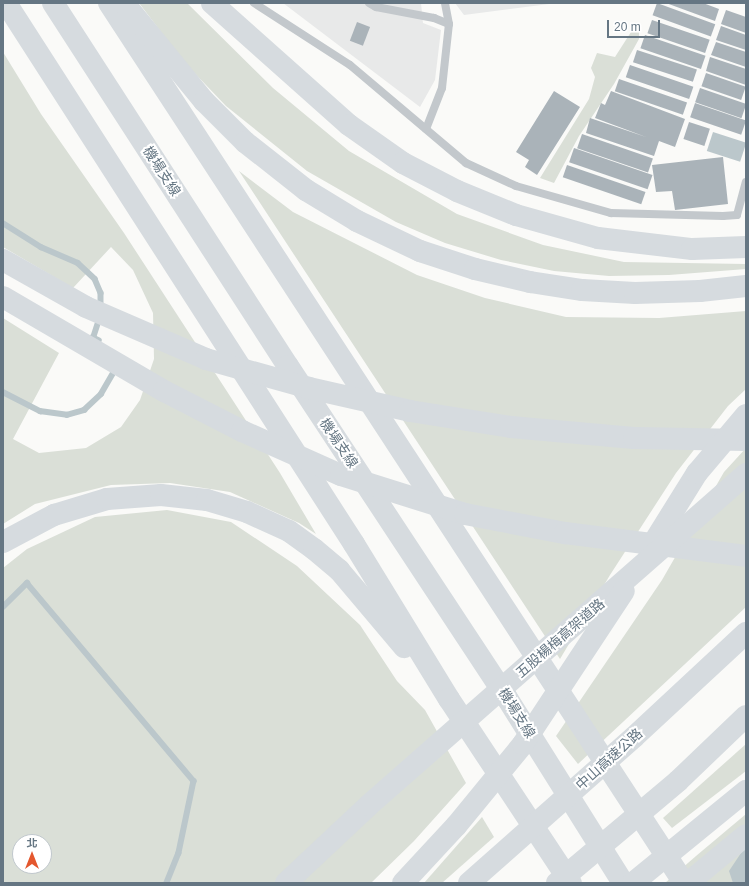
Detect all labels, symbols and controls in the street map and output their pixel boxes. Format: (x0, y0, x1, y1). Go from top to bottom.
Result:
scale bar (609, 12, 662, 38)
text: 20 m (614, 20, 641, 34)
street label: 機場支線 (140, 143, 184, 199)
street label: 機場支線 (316, 415, 362, 471)
street label: 五股楊梅高架道路 (512, 595, 608, 681)
street label: 機場支線 (495, 685, 539, 741)
street label: 中山高速公路 (572, 725, 646, 793)
north arrow (12, 834, 52, 874)
text: 北 (27, 837, 38, 849)

